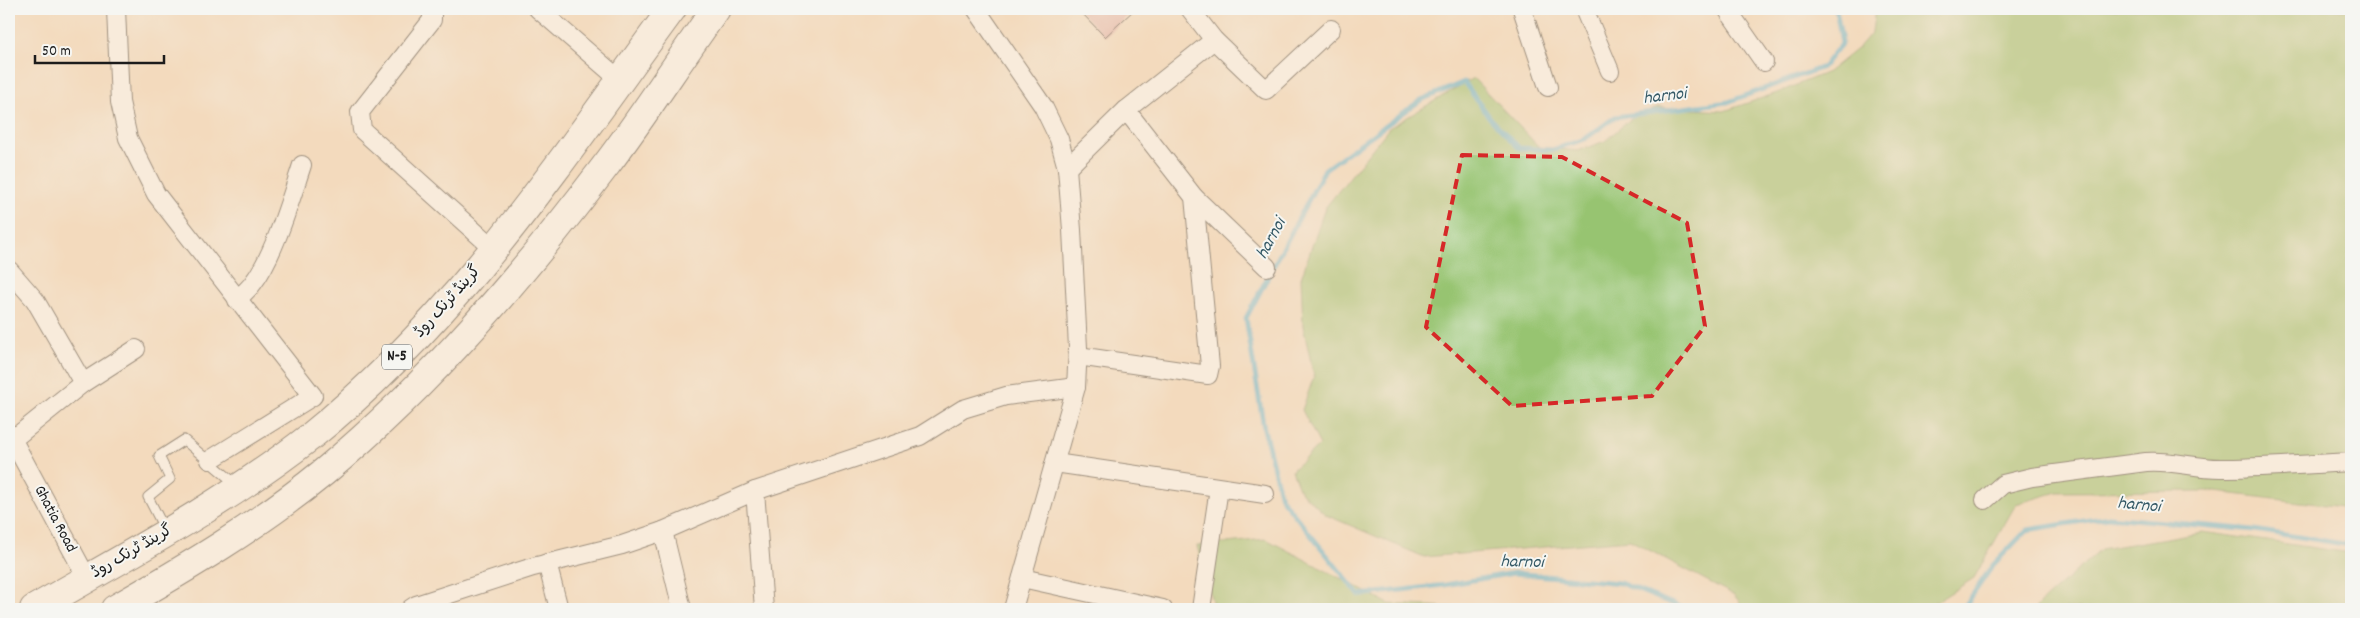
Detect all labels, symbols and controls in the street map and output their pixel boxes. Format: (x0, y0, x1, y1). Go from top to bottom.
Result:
scale bar (35, 32, 164, 64)
text: 50 m (42, 41, 71, 63)
water label: harnoi (1642, 82, 1691, 112)
water label: harnoi (1251, 212, 1294, 264)
street label: گرینڈ ٹرنک روڈ (409, 261, 487, 343)
road number: N-5 (382, 344, 412, 370)
street label: Ghatia Road (28, 481, 82, 557)
water label: harnoi (2117, 492, 2164, 521)
street label: گرینڈ ٹرنک روڈ (87, 519, 177, 585)
water label: harnoi (1500, 550, 1546, 576)

